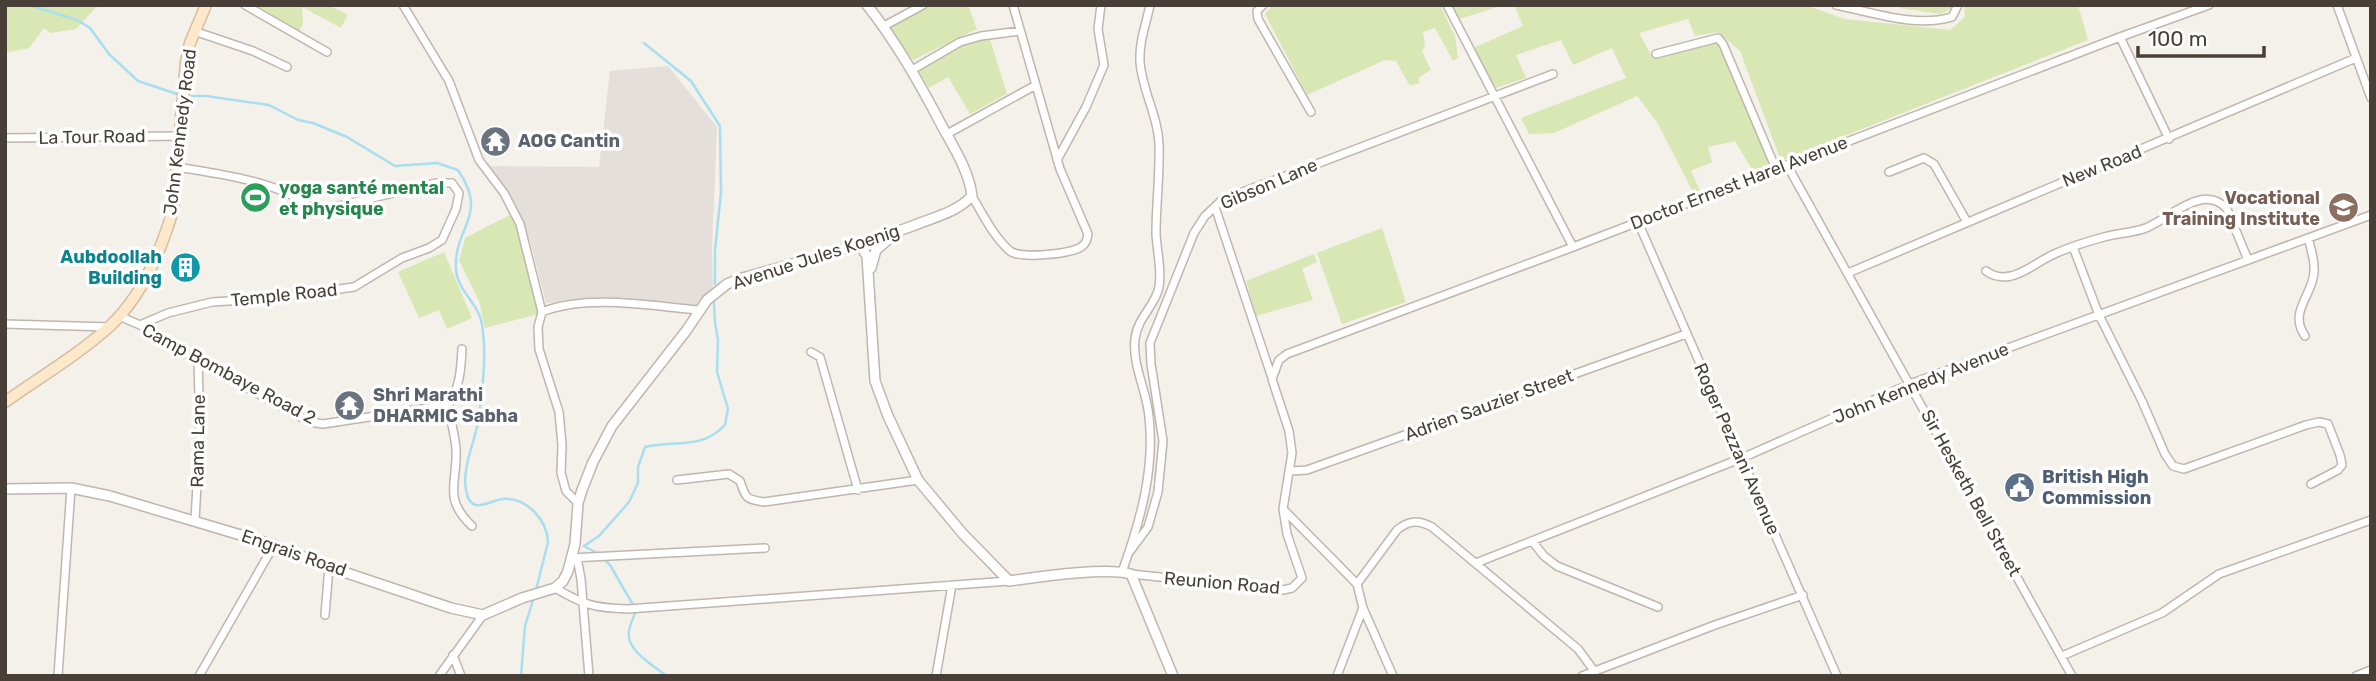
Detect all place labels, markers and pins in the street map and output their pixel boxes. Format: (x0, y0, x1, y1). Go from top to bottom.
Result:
temple icon: AOG Cantin (478, 124, 512, 158)
place label: AOG Cantin (518, 130, 620, 152)
place label: yoga santé mental et physique (279, 177, 444, 220)
sports icon: yoga santé mental et physique (239, 181, 273, 215)
place label: Vocational Training Institute (2162, 187, 2320, 230)
school or university icon: Vocational Training Institute (2326, 191, 2360, 225)
place label: Aubdoollah Building (60, 246, 162, 289)
building icon: Aubdoollah Building (168, 250, 202, 284)
place label: Shri Marathi DHARMIC Sabha (373, 384, 518, 427)
temple icon: Shri Marathi DHARMIC Sabha (333, 388, 367, 422)
place label: British High Commission (2042, 466, 2151, 509)
public building icon: British High Commission (2002, 470, 2036, 504)

